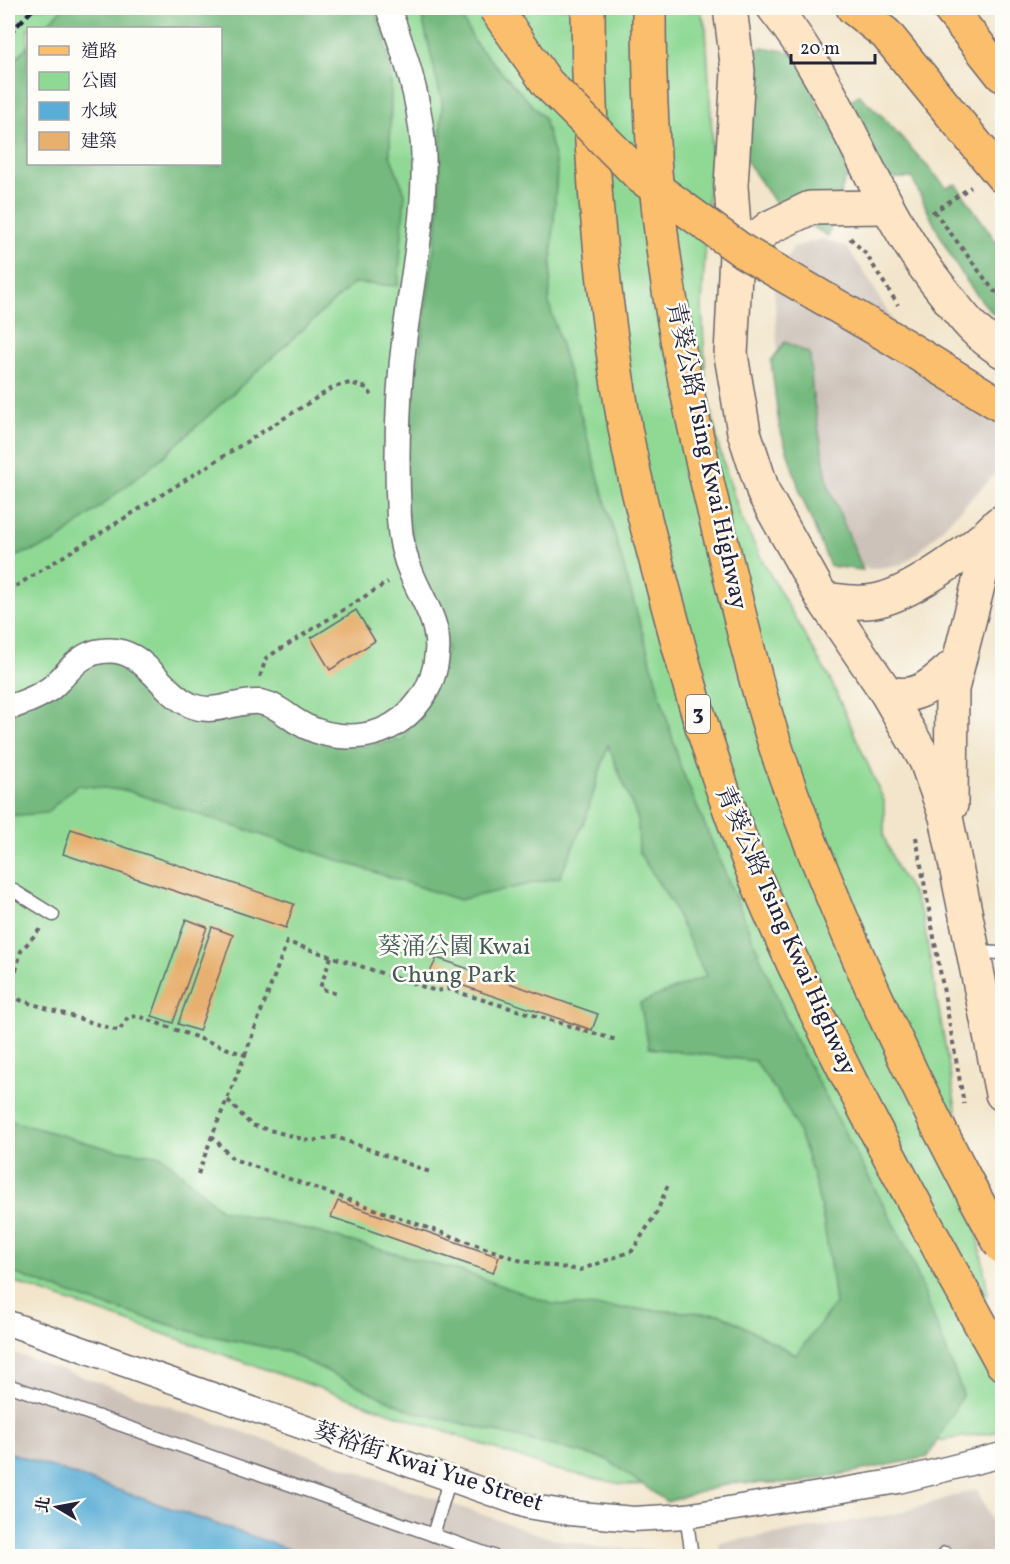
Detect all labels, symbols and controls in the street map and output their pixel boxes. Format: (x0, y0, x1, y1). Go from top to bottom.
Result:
legend (27, 27, 222, 165)
scale bar (791, 27, 875, 65)
text: 20 m (800, 37, 840, 62)
text: 道路 (81, 40, 117, 65)
text: 公園 (81, 70, 117, 95)
text: 水域 (81, 100, 117, 125)
text: 建築 (81, 130, 117, 155)
street label: 青葵公路 Tsing Kwai Highway (657, 299, 755, 613)
road number: 3 (686, 695, 710, 733)
street label: 青葵公路 Tsing Kwai Highway (706, 781, 864, 1081)
park label: 葵涌公園 Kwai Chung Park (377, 931, 531, 993)
street label: 葵裕街 Kwai Yue Street (309, 1415, 547, 1521)
north arrow (27, 1477, 87, 1537)
text: 北 (32, 1495, 56, 1515)

